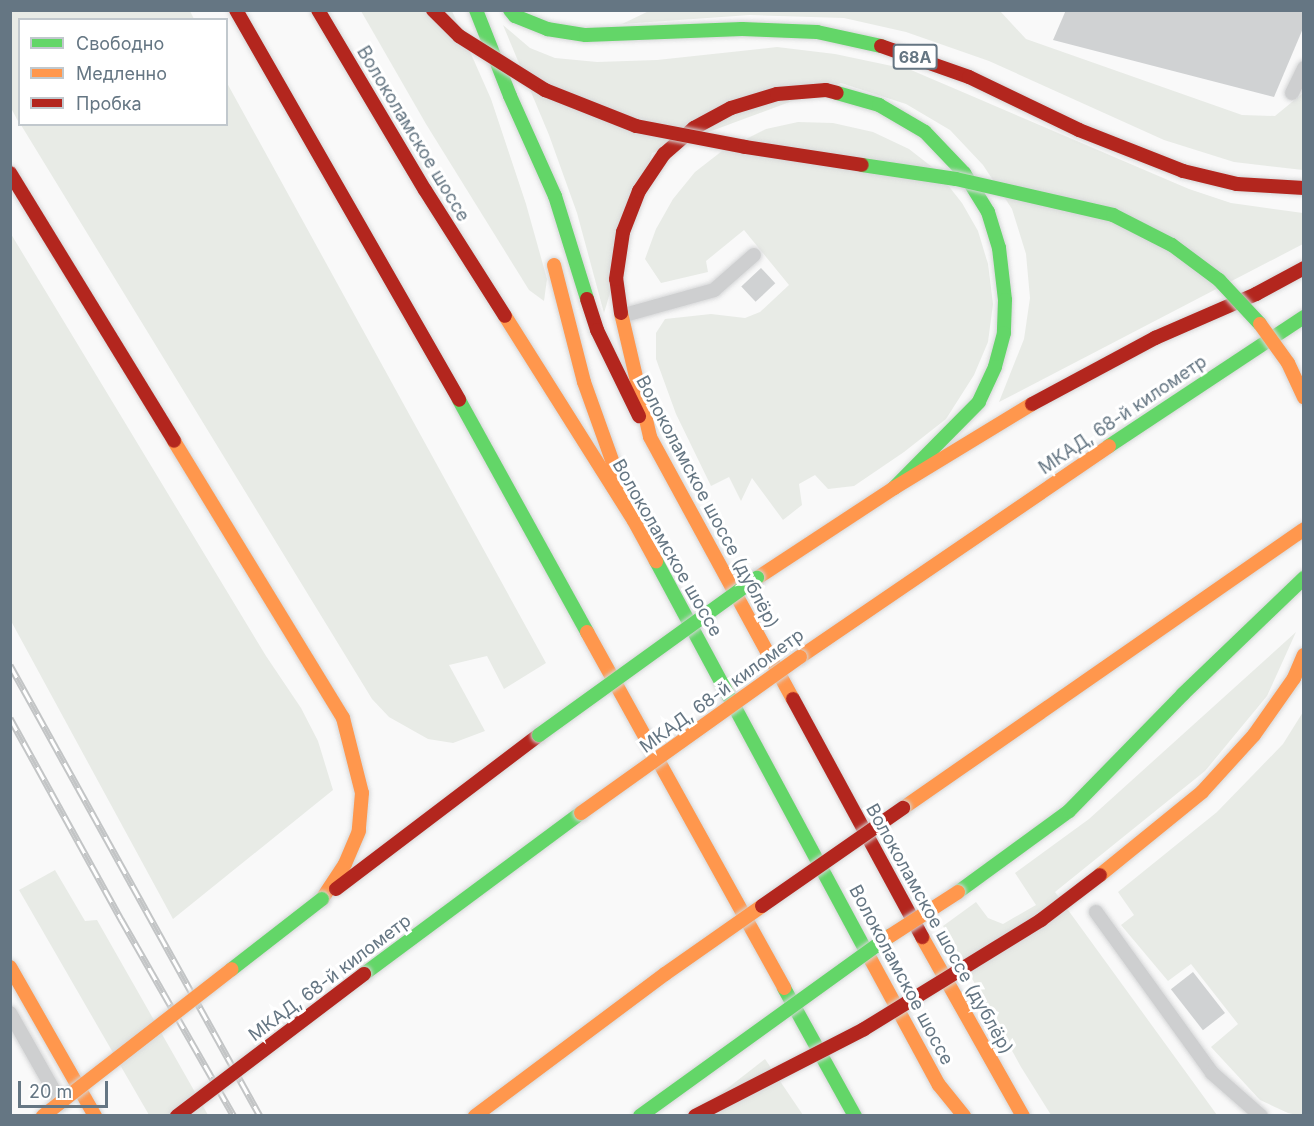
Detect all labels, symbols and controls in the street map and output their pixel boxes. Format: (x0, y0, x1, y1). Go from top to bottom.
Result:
legend (18, 18, 228, 126)
text: Свободно (76, 33, 164, 54)
street label: Волоколамское шоссе (352, 42, 474, 226)
road number: 68A (892, 44, 938, 70)
text: Медленно (76, 63, 167, 84)
text: Пробка (76, 93, 142, 114)
street label: МКАД, 68-й километр (1035, 351, 1211, 479)
street label: Волоколамское шоссе (дублёр) (631, 372, 783, 632)
street label: Волоколамское шоссе (607, 456, 727, 640)
street label: МКАД, 68-й километр (636, 624, 808, 758)
street label: Волоколамское шоссе (дублёр) (861, 800, 1017, 1058)
street label: Волоколамское шоссе (844, 881, 958, 1069)
street label: МКАД, 68-й километр (245, 910, 415, 1046)
scale bar (21, 1069, 111, 1107)
text: 20 m (29, 1081, 72, 1102)

